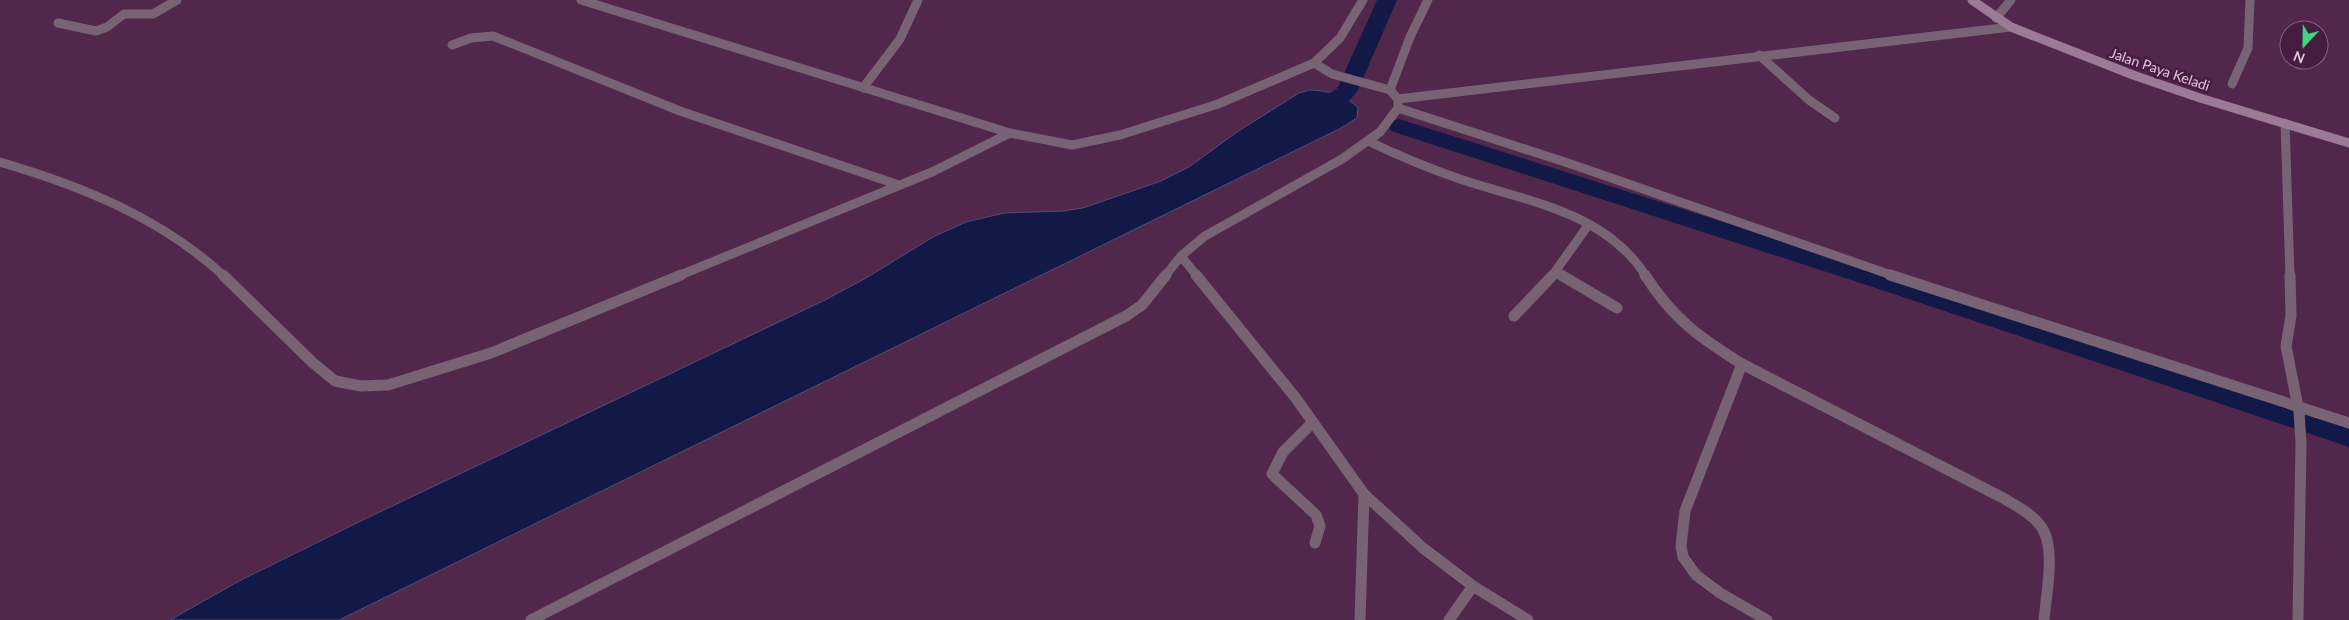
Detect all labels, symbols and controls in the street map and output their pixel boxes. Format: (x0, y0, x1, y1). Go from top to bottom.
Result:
north arrow (2279, 20, 2329, 70)
street label: Jalan Paya Keladi (2108, 44, 2212, 94)
text: N (2291, 48, 2307, 67)

